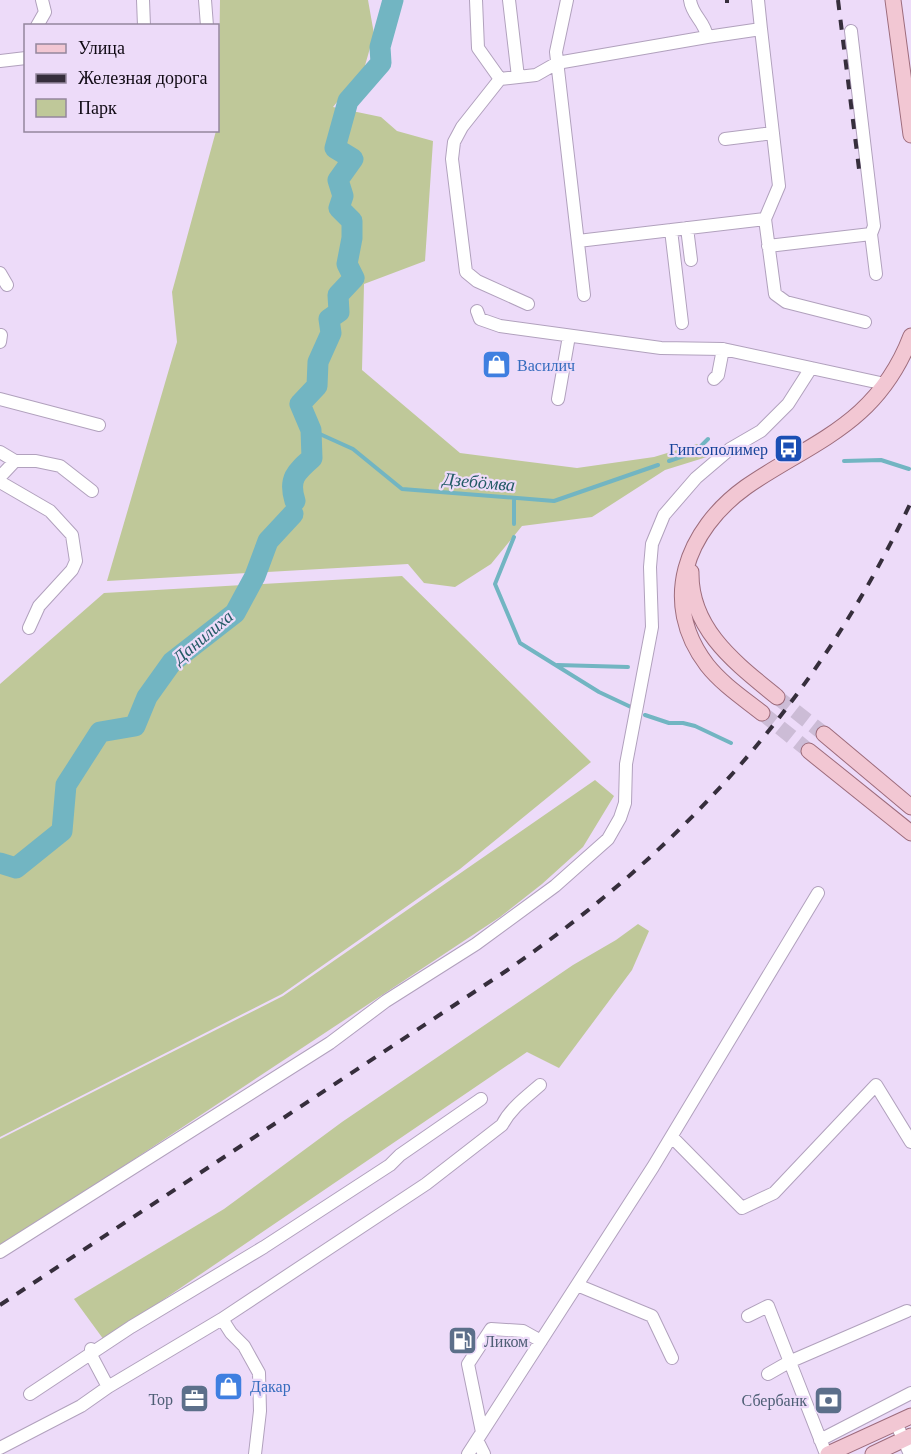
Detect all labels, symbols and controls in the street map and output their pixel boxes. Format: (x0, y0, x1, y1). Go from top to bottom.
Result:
legend (24, 24, 219, 132)
text: Улица (78, 38, 125, 58)
text: Железная дорога (78, 68, 207, 88)
text: Парк (78, 98, 117, 118)
shop icon: Василич (480, 349, 512, 381)
place label: Василич (517, 357, 575, 374)
bus stop icon: Гипсополимер (773, 433, 805, 465)
place label: Гипсополимер (669, 441, 768, 459)
water label: Дзебӧмва (440, 469, 516, 495)
water label: Данилиха (167, 606, 237, 669)
fuel station icon: Ликом (447, 1325, 479, 1357)
place label: Ликом (484, 1333, 528, 1350)
shop icon: Дакар (213, 1370, 245, 1402)
place label: Дакар (250, 1378, 291, 1396)
office icon: Тор (178, 1383, 210, 1415)
bank icon: Сбербанк (812, 1384, 844, 1416)
place label: Тор (148, 1391, 173, 1409)
place label: Сбербанк (742, 1392, 807, 1410)

